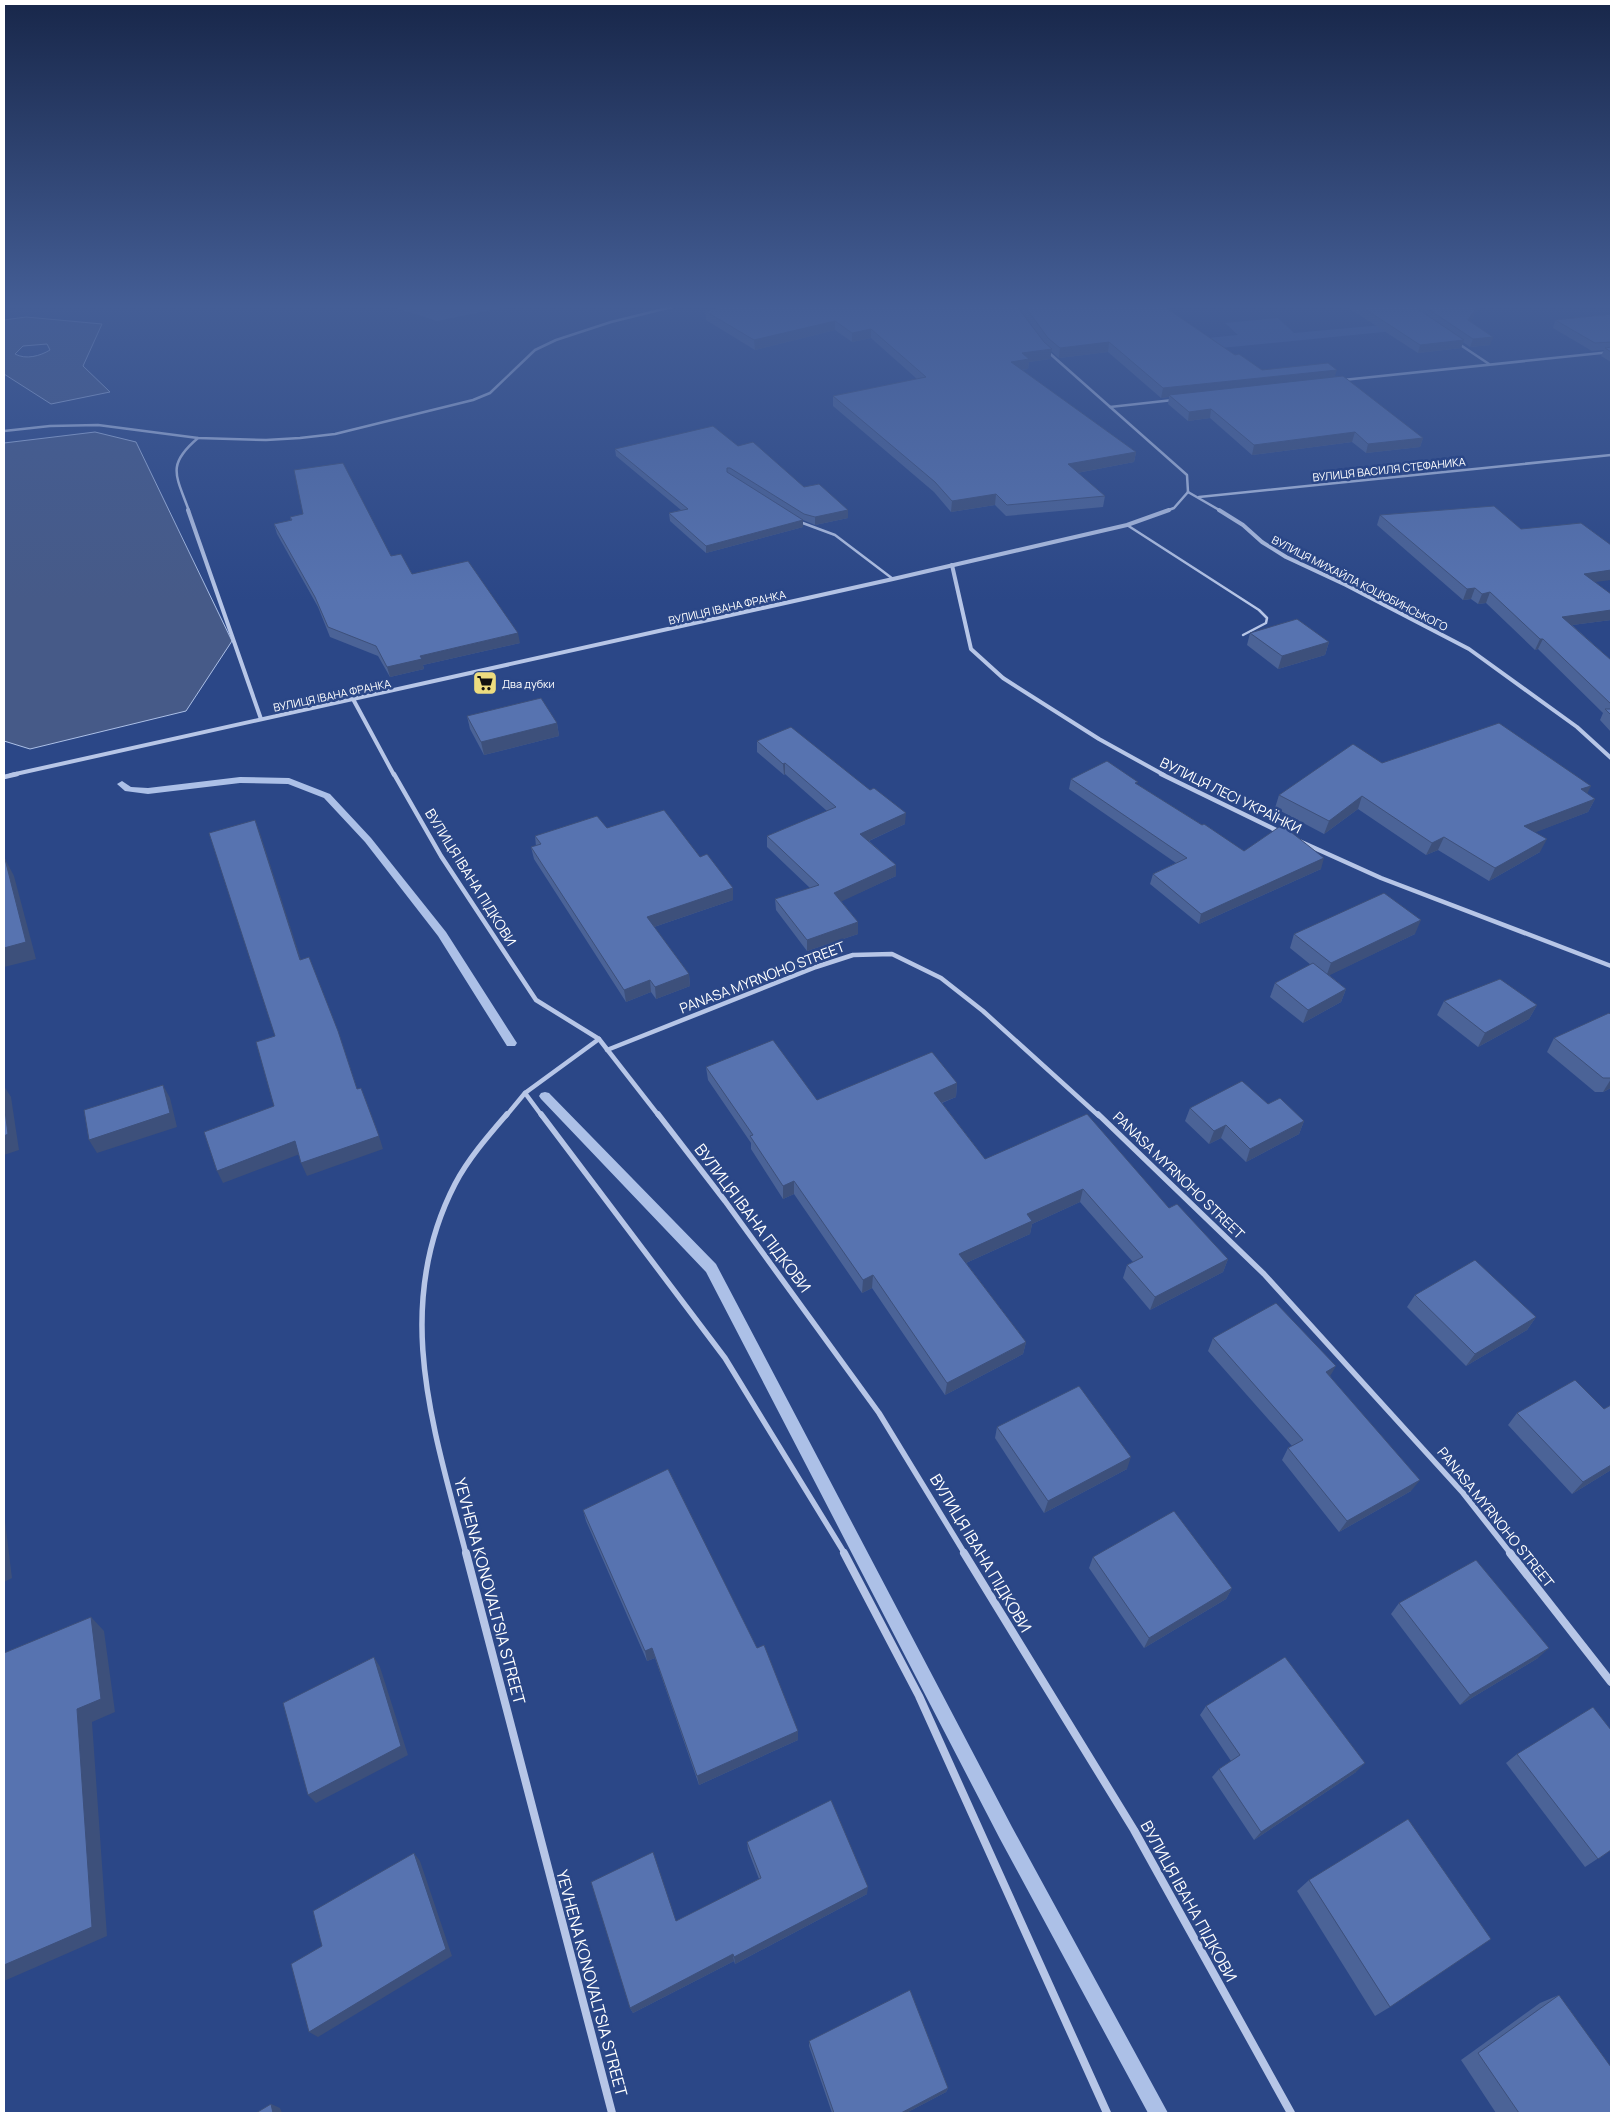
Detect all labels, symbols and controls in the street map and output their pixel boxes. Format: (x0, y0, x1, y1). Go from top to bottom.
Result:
street label: ВУЛИЦЯ ВАСИЛЯ СТЕФАНИКА (1312, 453, 1466, 485)
street label: ВУЛИЦЯ МИХАЙЛА КОЦЮБИНСЬКОГО (1269, 532, 1451, 634)
street label: ВУЛИЦЯ ІВАНА ФРАНКА (667, 586, 787, 628)
supermarket icon: Два дубки (472, 670, 498, 696)
street label: ВУЛИЦЯ ІВАНА ФРАНКА (272, 675, 392, 715)
place label: Два дубки (502, 676, 555, 691)
street label: ВУЛИЦЯ ЛЕСІ УКРАЇНКИ (1157, 752, 1305, 838)
street label: ВУЛИЦЯ ІВАНА ПІДКОВИ (421, 805, 521, 949)
street label: PANASA MYRNOHO STREET (677, 936, 848, 1017)
street label: PANASA MYRNOHO STREET (1109, 1107, 1249, 1243)
street label: ВУЛИЦЯ ІВАНА ПІДКОВИ (690, 1139, 816, 1297)
street label: PANASA MYRNOHO STREET (1433, 1443, 1559, 1592)
street label: ВУЛИЦЯ ІВАНА ПІДКОВИ (925, 1470, 1037, 1636)
street label: YEVHENA KONOVALTSIA STREET (449, 1475, 531, 1707)
street label: ВУЛИЦЯ ІВАНА ПІДКОВИ (1136, 1817, 1242, 1985)
street label: YEVHENA KONOVALTSIA STREET (551, 1867, 633, 2099)

